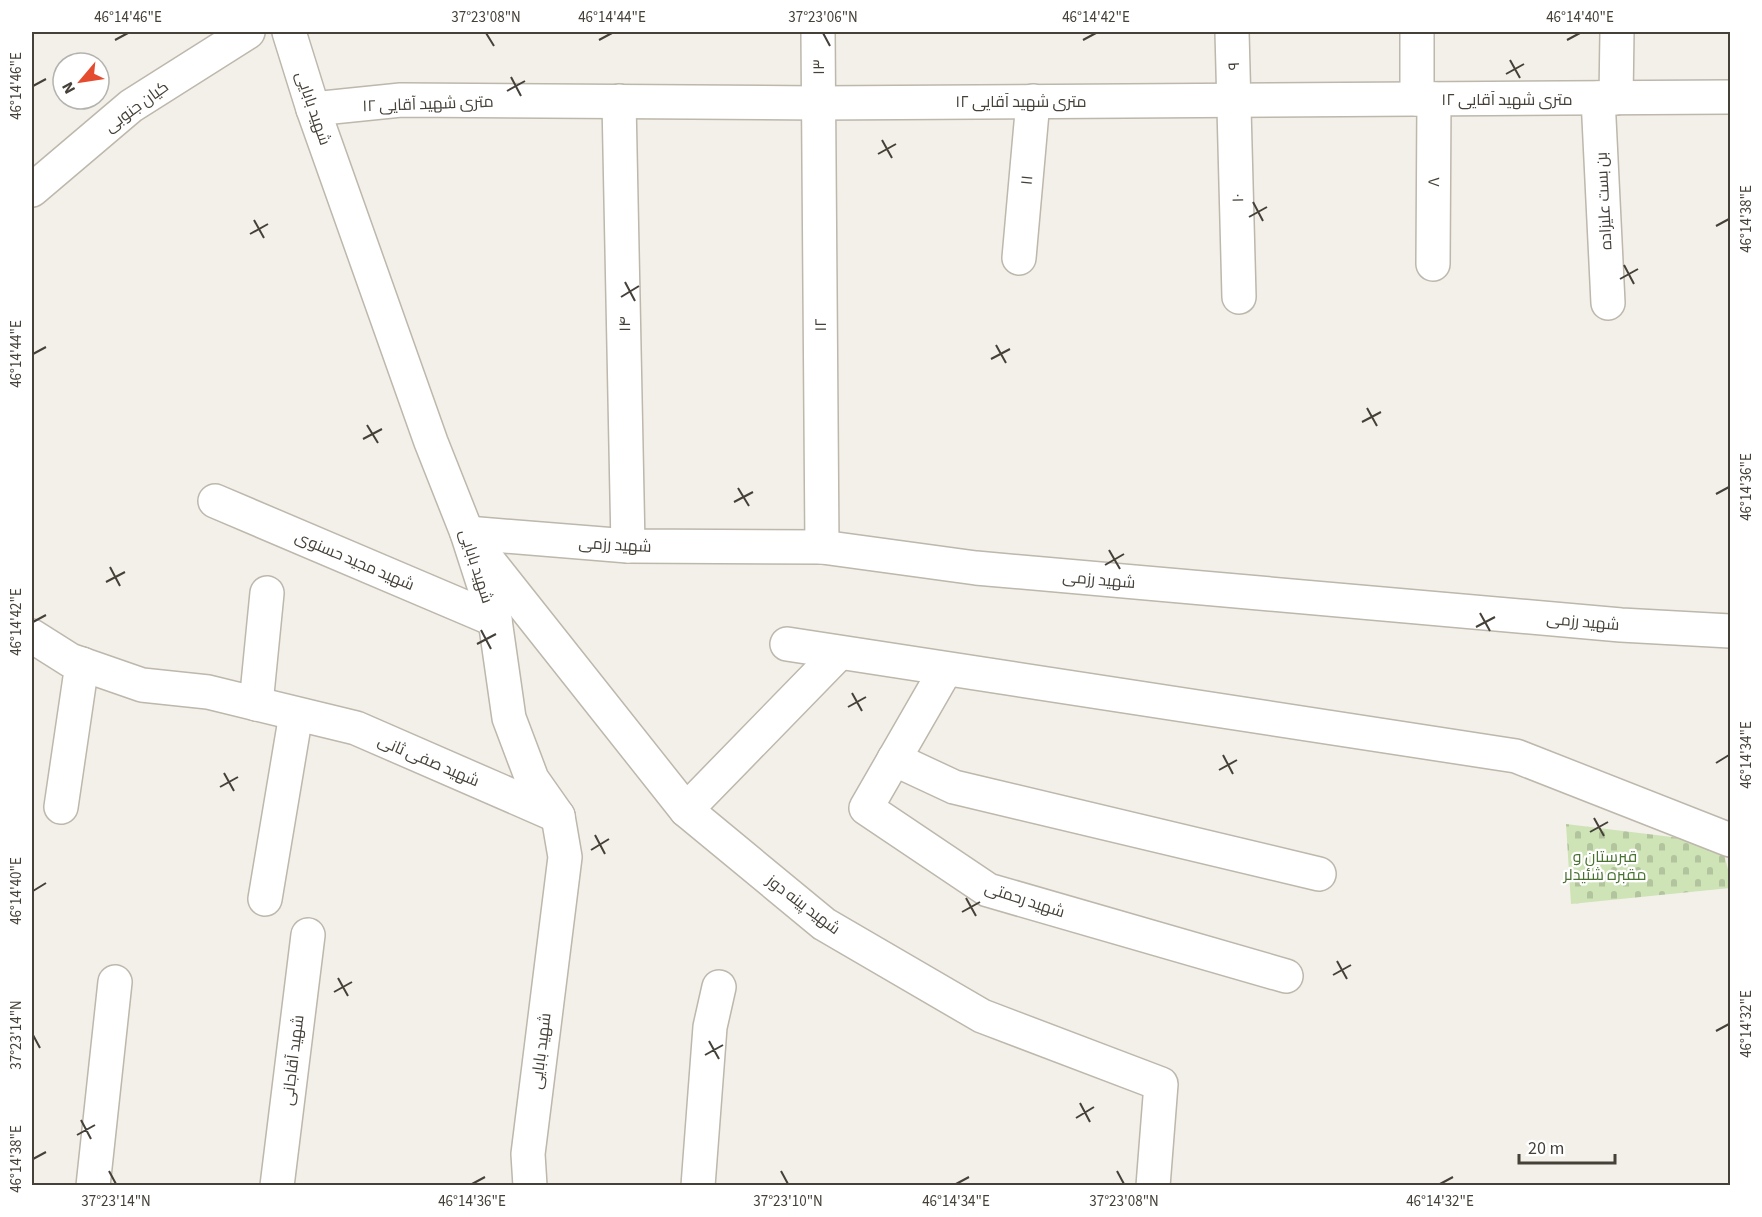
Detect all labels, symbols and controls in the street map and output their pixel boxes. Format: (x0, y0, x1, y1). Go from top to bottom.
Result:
text: 46°14'46"E (94, 7, 162, 28)
text: 37°23'08"N (451, 7, 521, 28)
text: 46°14'44"E (578, 7, 646, 28)
text: 37°23'06"N (788, 7, 858, 28)
text: 46°14'42"E (1062, 7, 1130, 28)
text: 46°14'40"E (1546, 7, 1614, 28)
north arrow (51, 51, 111, 111)
text: 46°14'46"E (6, 52, 27, 120)
street label: ۱۳ (808, 59, 830, 75)
street label: ۹ (1223, 61, 1245, 71)
street label: شهید بابایی (290, 69, 336, 148)
street label: کیان جنوبی (100, 76, 173, 138)
text: N (57, 78, 81, 98)
street label: ۱۲ متری شهید آقایی (1441, 89, 1573, 111)
street label: ۱۲ متری شهید آقایی (362, 91, 494, 117)
street label: ۱۲ متری شهید آقایی (955, 91, 1087, 113)
street label: بن بست علیزاده (1590, 151, 1618, 251)
street label: ۱۱ (1016, 174, 1038, 186)
street label: ۸ (1423, 177, 1445, 187)
text: 46°14'38"E (1736, 185, 1757, 253)
street label: ۱۰ (1227, 193, 1249, 203)
street label: ۱۴ (614, 316, 636, 332)
street label: ۱۲ (810, 318, 832, 332)
text: 46°14'44"E (6, 320, 27, 388)
text: 46°14'36"E (1736, 453, 1757, 521)
street label: شهید مجید حسنوی (292, 526, 418, 596)
street label: شهید بابایی (454, 526, 498, 606)
street label: شهید رزمی (578, 532, 652, 558)
street label: شهید رزمی (1062, 566, 1136, 594)
text: 46°14'42"E (6, 588, 27, 656)
street label: شهید رزمی (1546, 608, 1620, 636)
text: 46°14'34"E (1736, 721, 1757, 789)
street label: شهید صفی ثانی (374, 730, 483, 792)
park label: قبرستان و مقبره شئیدلر (1563, 846, 1646, 886)
text: 46°14'40"E (6, 857, 27, 925)
street label: شهید پینه دوز (761, 869, 845, 940)
street label: شهید رحمتی (982, 877, 1068, 923)
text: 46°14'32"E (1736, 990, 1757, 1058)
text: 37°23'14"N (6, 1000, 27, 1070)
street label: شهید بابایی (525, 1012, 557, 1091)
street label: شهید آقاجانی (277, 1014, 309, 1107)
text: 46°14'38"E (6, 1125, 27, 1193)
scale bar (1519, 1127, 1615, 1165)
text: 20 m (1528, 1136, 1564, 1161)
text: 37°23'14"N (81, 1191, 151, 1212)
text: 46°14'36"E (438, 1191, 506, 1212)
text: 37°23'10"N (753, 1191, 823, 1212)
text: 46°14'34"E (922, 1191, 990, 1212)
text: 37°23'08"N (1089, 1191, 1159, 1212)
text: 46°14'32"E (1406, 1191, 1474, 1212)

